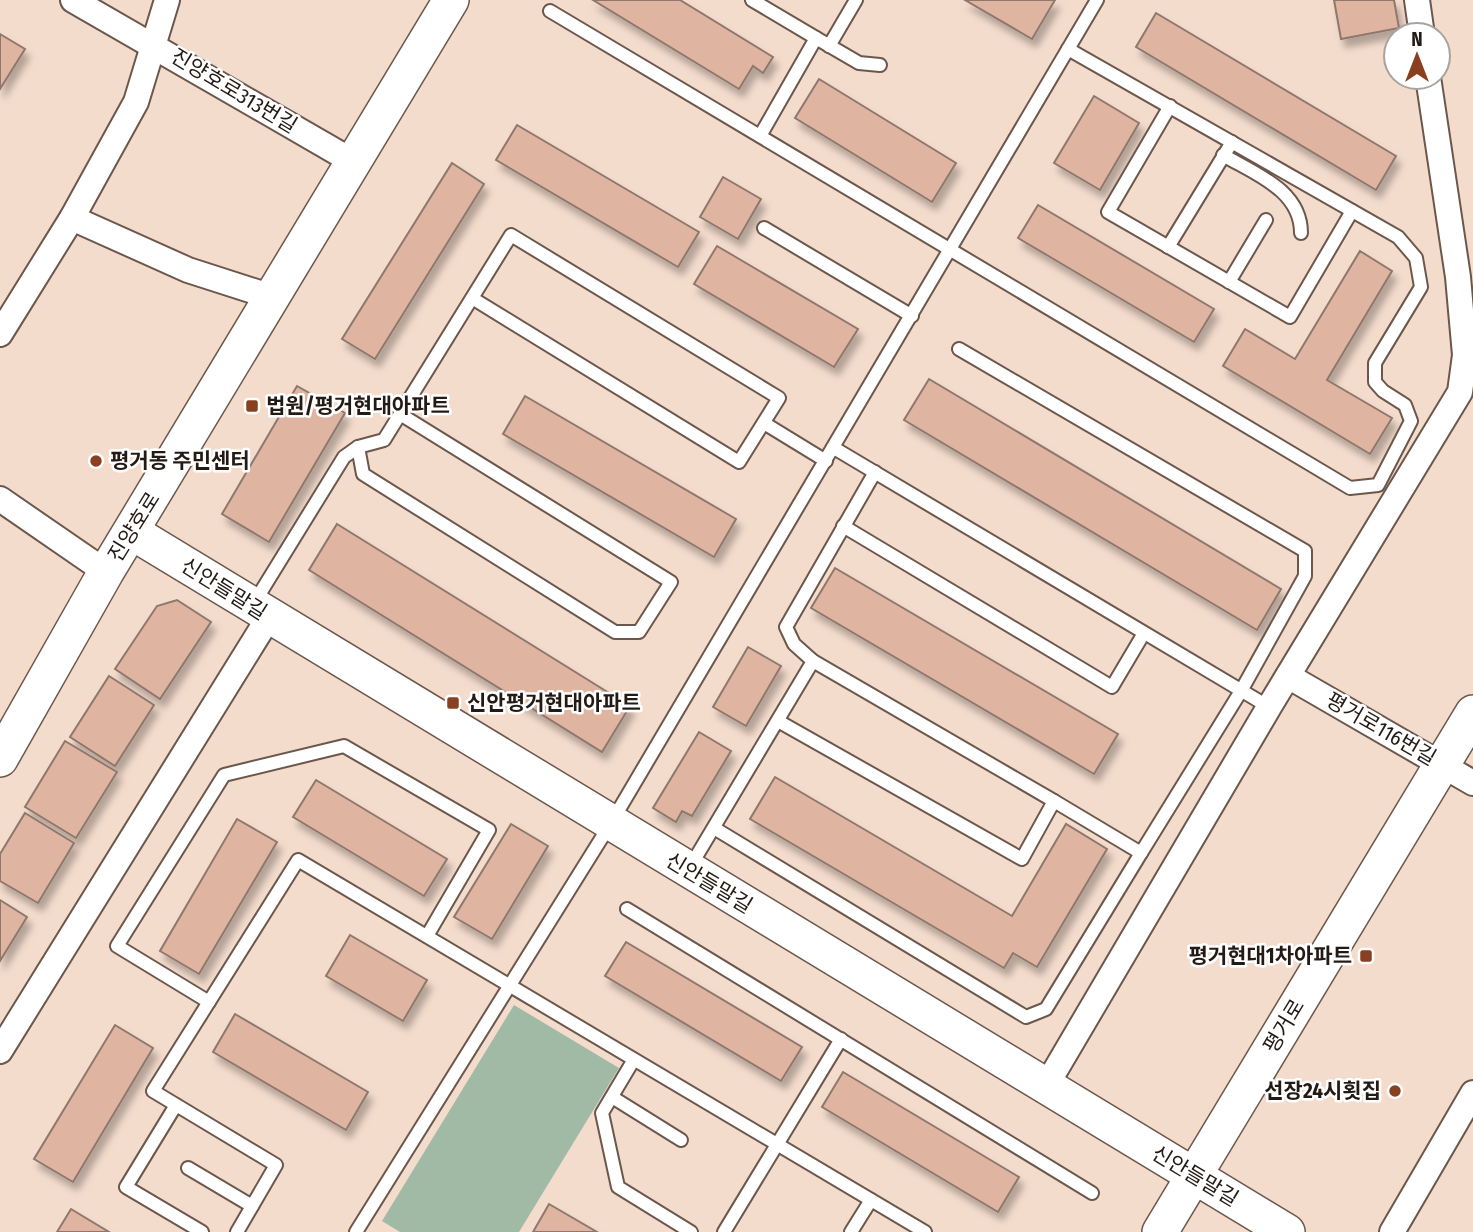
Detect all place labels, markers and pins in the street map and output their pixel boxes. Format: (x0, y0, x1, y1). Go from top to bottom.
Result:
place label: 법원/평거현대아파트 (266, 393, 450, 419)
marker: 법원/평거현대아파트 (244, 398, 260, 414)
place label: 평거동 주민센터 (110, 448, 250, 474)
marker: 평거동 주민센터 (88, 453, 104, 469)
place label: 신안평거현대아파트 (467, 690, 641, 716)
marker: 신안평거현대아파트 (445, 695, 461, 711)
place label: 평거현대1차아파트 (1189, 943, 1352, 969)
marker: 평거현대1차아파트 (1358, 948, 1374, 964)
place label: 선장24시횟집 (1264, 1078, 1381, 1104)
marker: 선장24시횟집 (1387, 1083, 1403, 1099)

